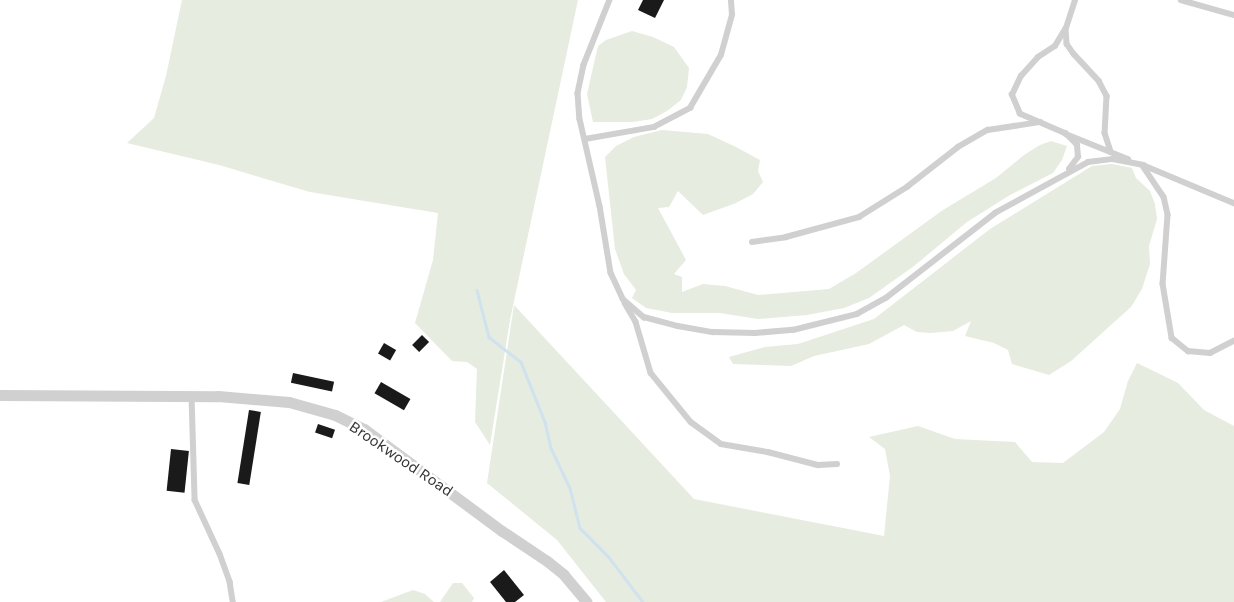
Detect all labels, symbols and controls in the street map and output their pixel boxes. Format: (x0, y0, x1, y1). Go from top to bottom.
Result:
street label: Brookwood Road (345, 417, 457, 501)

